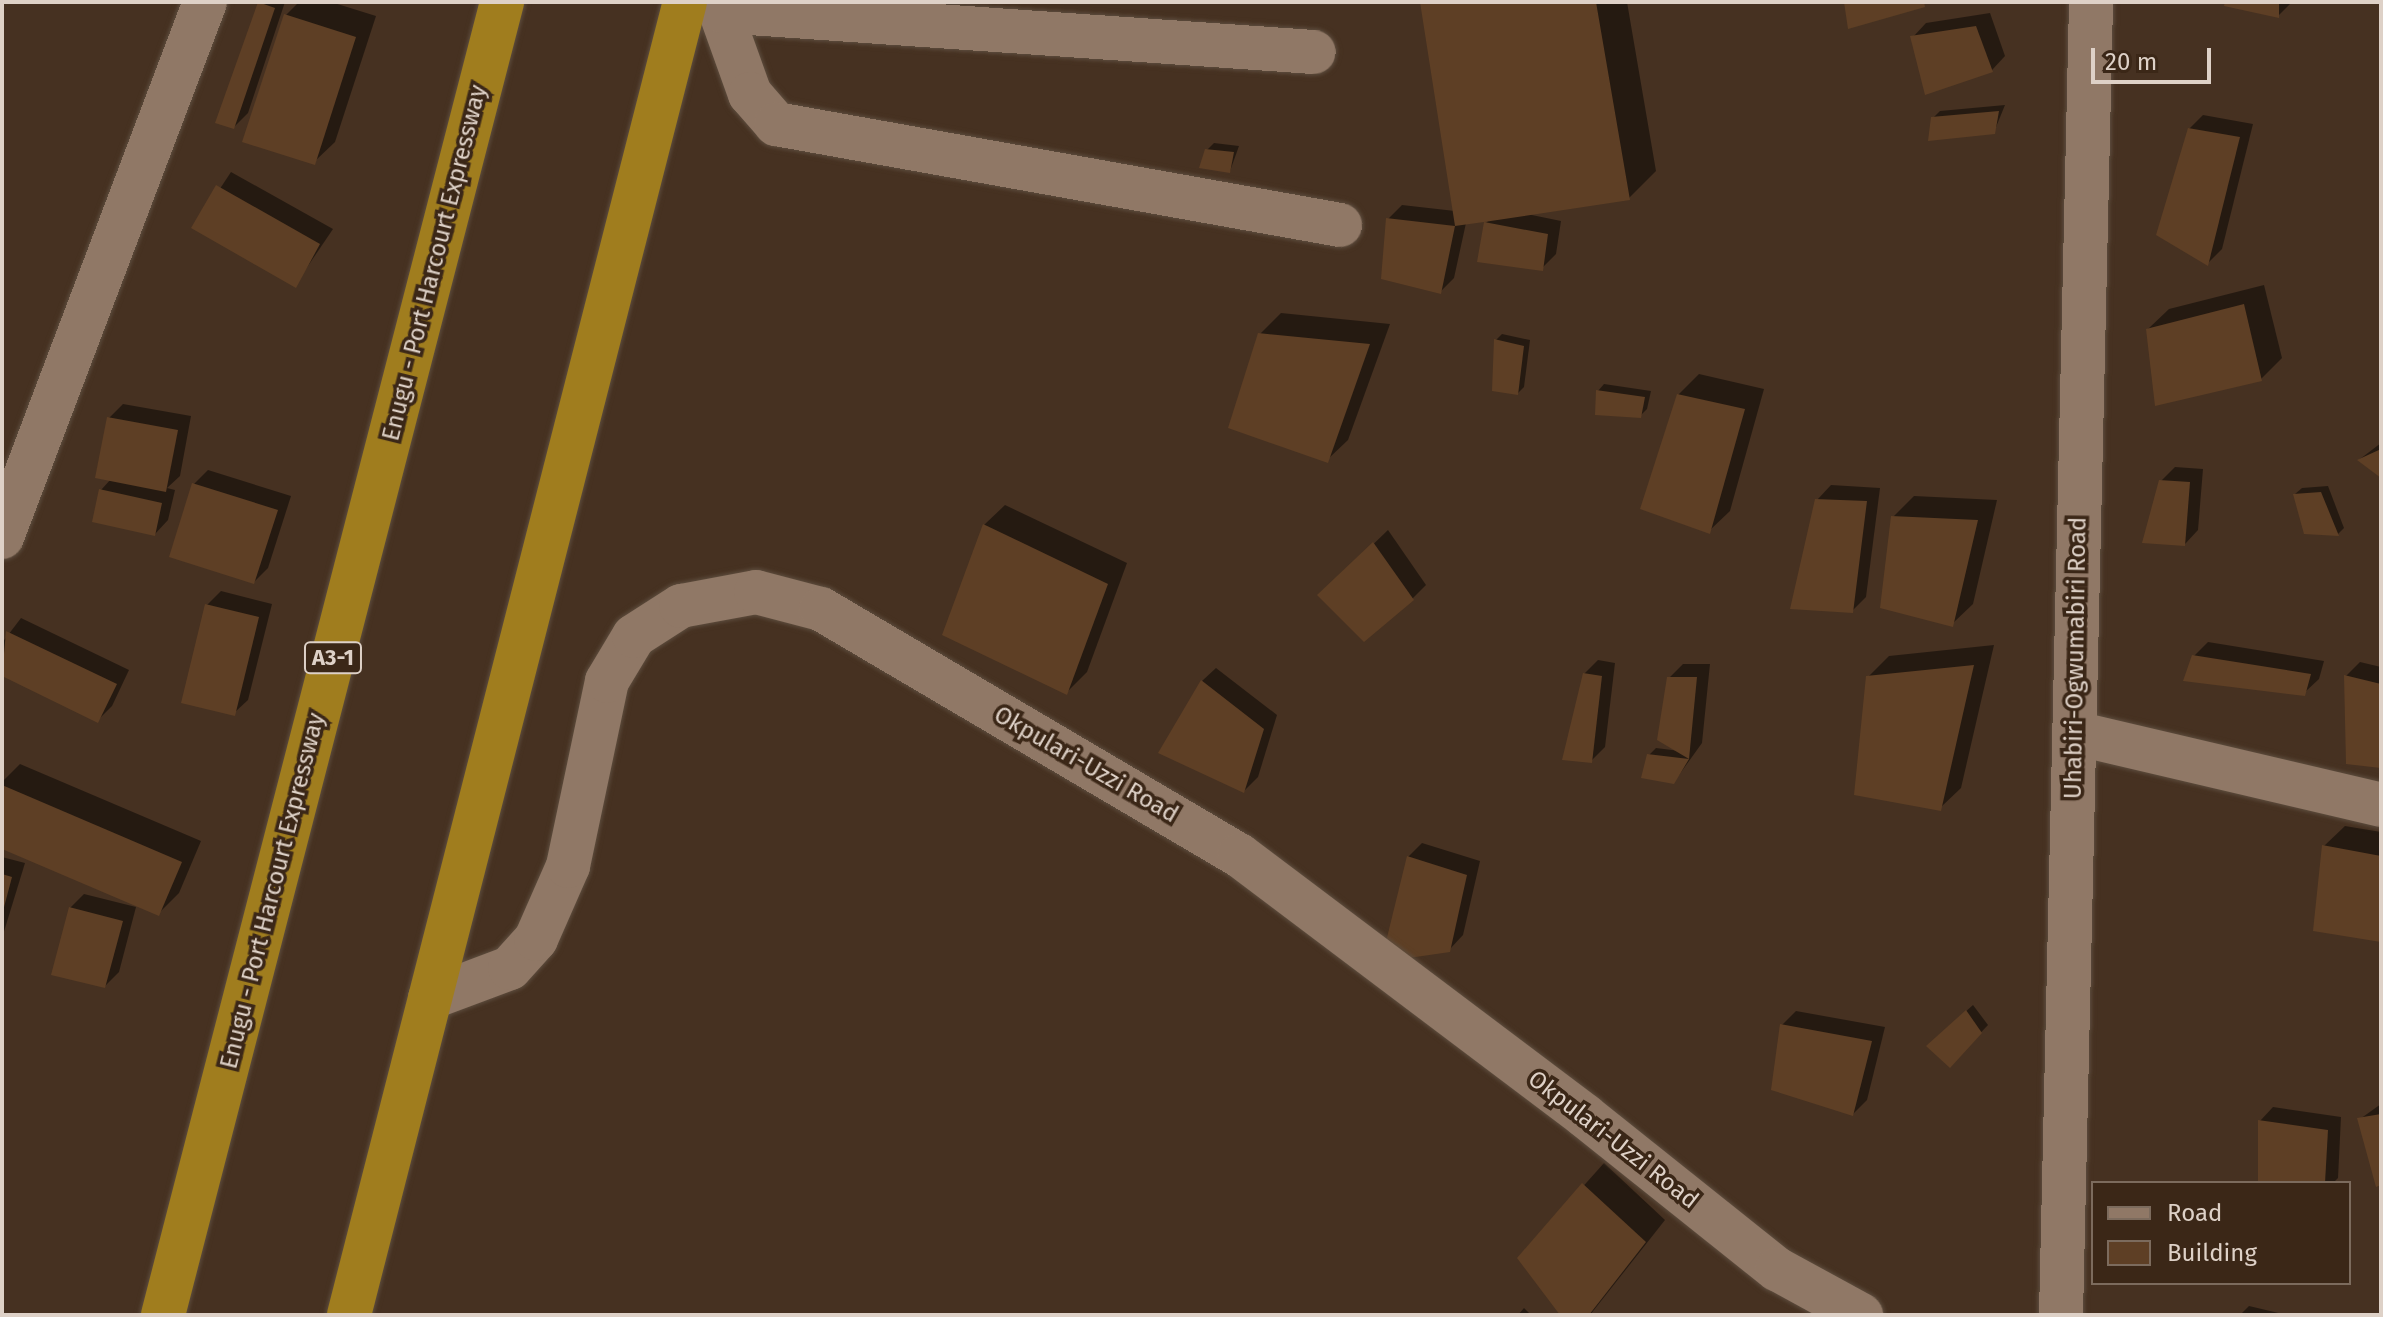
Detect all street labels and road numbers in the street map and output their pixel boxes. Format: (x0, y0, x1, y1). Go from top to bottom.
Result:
street label: Enugu - Port Harcourt Expressway (377, 82, 493, 444)
street label: Uhabiri-Ogwumabiri Road (2059, 517, 2093, 799)
road number: A3-1 (303, 640, 363, 676)
street label: Okpulari-Uzzi Road (989, 701, 1183, 829)
street label: Enugu - Port Harcourt Expressway (215, 710, 331, 1072)
street label: Okpulari-Uzzi Road (1522, 1065, 1704, 1215)

